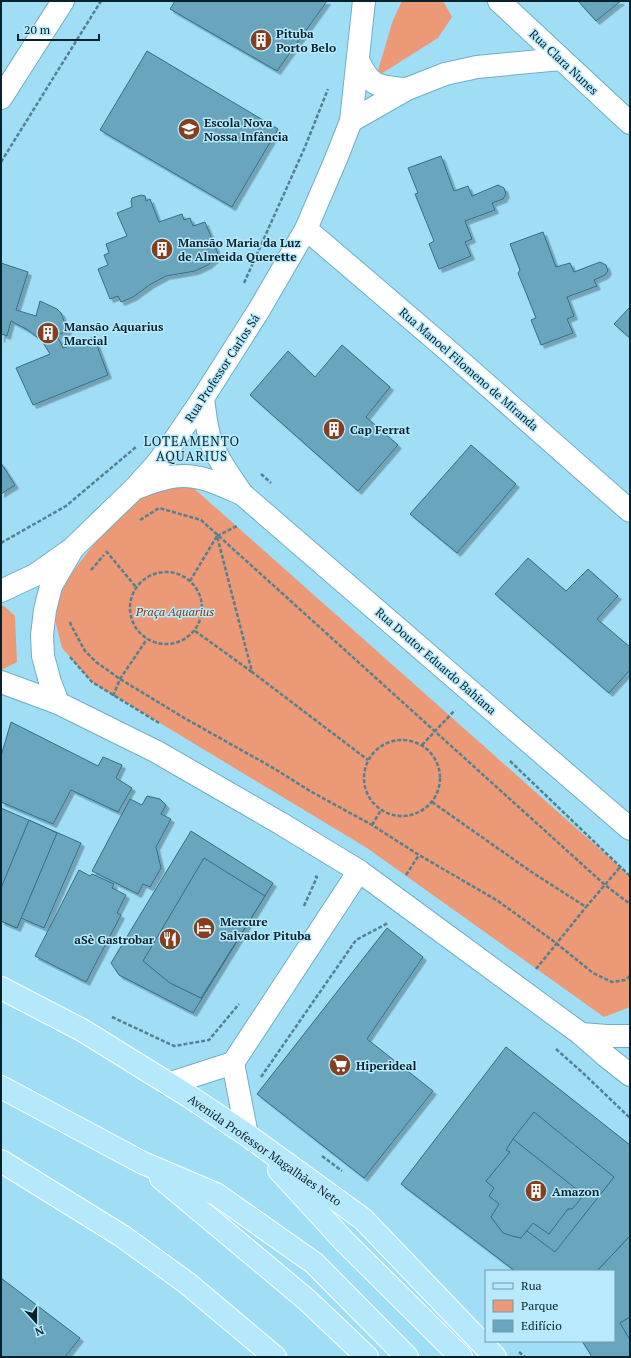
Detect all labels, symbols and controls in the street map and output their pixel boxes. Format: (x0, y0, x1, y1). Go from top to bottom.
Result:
scale bar (18, 16, 99, 42)
text: 20 m (24, 22, 51, 37)
place label: Pituba Porto Belo (276, 26, 336, 55)
street label: Rua Clara Nunes (527, 26, 601, 98)
building icon: Pituba Porto Belo (248, 27, 274, 53)
place label: Escola Nova Nossa Infância (204, 115, 289, 144)
school or university icon: Escola Nova Nossa Infância (176, 116, 202, 142)
place label: Mansão Maria da Luz de Almeida Querette (178, 235, 301, 264)
building icon: Mansão Maria da Luz de Almeida Querette (149, 236, 175, 262)
street label: Rua Manoel Filomeno de Miranda (396, 304, 542, 434)
street label: Rua Professor Carlos Sá (181, 311, 263, 425)
place label: Mansão Aquarius Marcial (64, 319, 164, 348)
building icon: Mansão Aquarius Marcial (35, 320, 61, 346)
building icon: Cap Ferrat (321, 416, 347, 442)
place label: Cap Ferrat (350, 422, 410, 437)
district label: LOTEAMENTO AQUARIUS (144, 432, 240, 465)
park label: Praça Aquarius (135, 604, 214, 620)
street label: Rua Doutor Eduardo Bahiana (373, 605, 499, 717)
place label: Mercure Salvador Pituba (220, 914, 311, 943)
hotel icon: Mercure Salvador Pituba (191, 915, 217, 941)
restaurant icon: aSè Gastrobar (157, 926, 183, 952)
place label: aSè Gastrobar (74, 932, 155, 947)
supermarket icon: Hiperideal (327, 1052, 353, 1078)
place label: Hiperideal (356, 1058, 416, 1073)
street label: Avenida Professor Magalhães Neto (185, 1091, 345, 1209)
building icon: Amazon (523, 1178, 549, 1204)
place label: Amazon (552, 1184, 600, 1199)
legend (485, 1270, 615, 1342)
text: Rua (521, 1278, 542, 1293)
text: Parque (521, 1298, 558, 1313)
north arrow (16, 1302, 56, 1342)
text: Edifício (521, 1318, 562, 1333)
text: N (33, 1323, 46, 1340)

